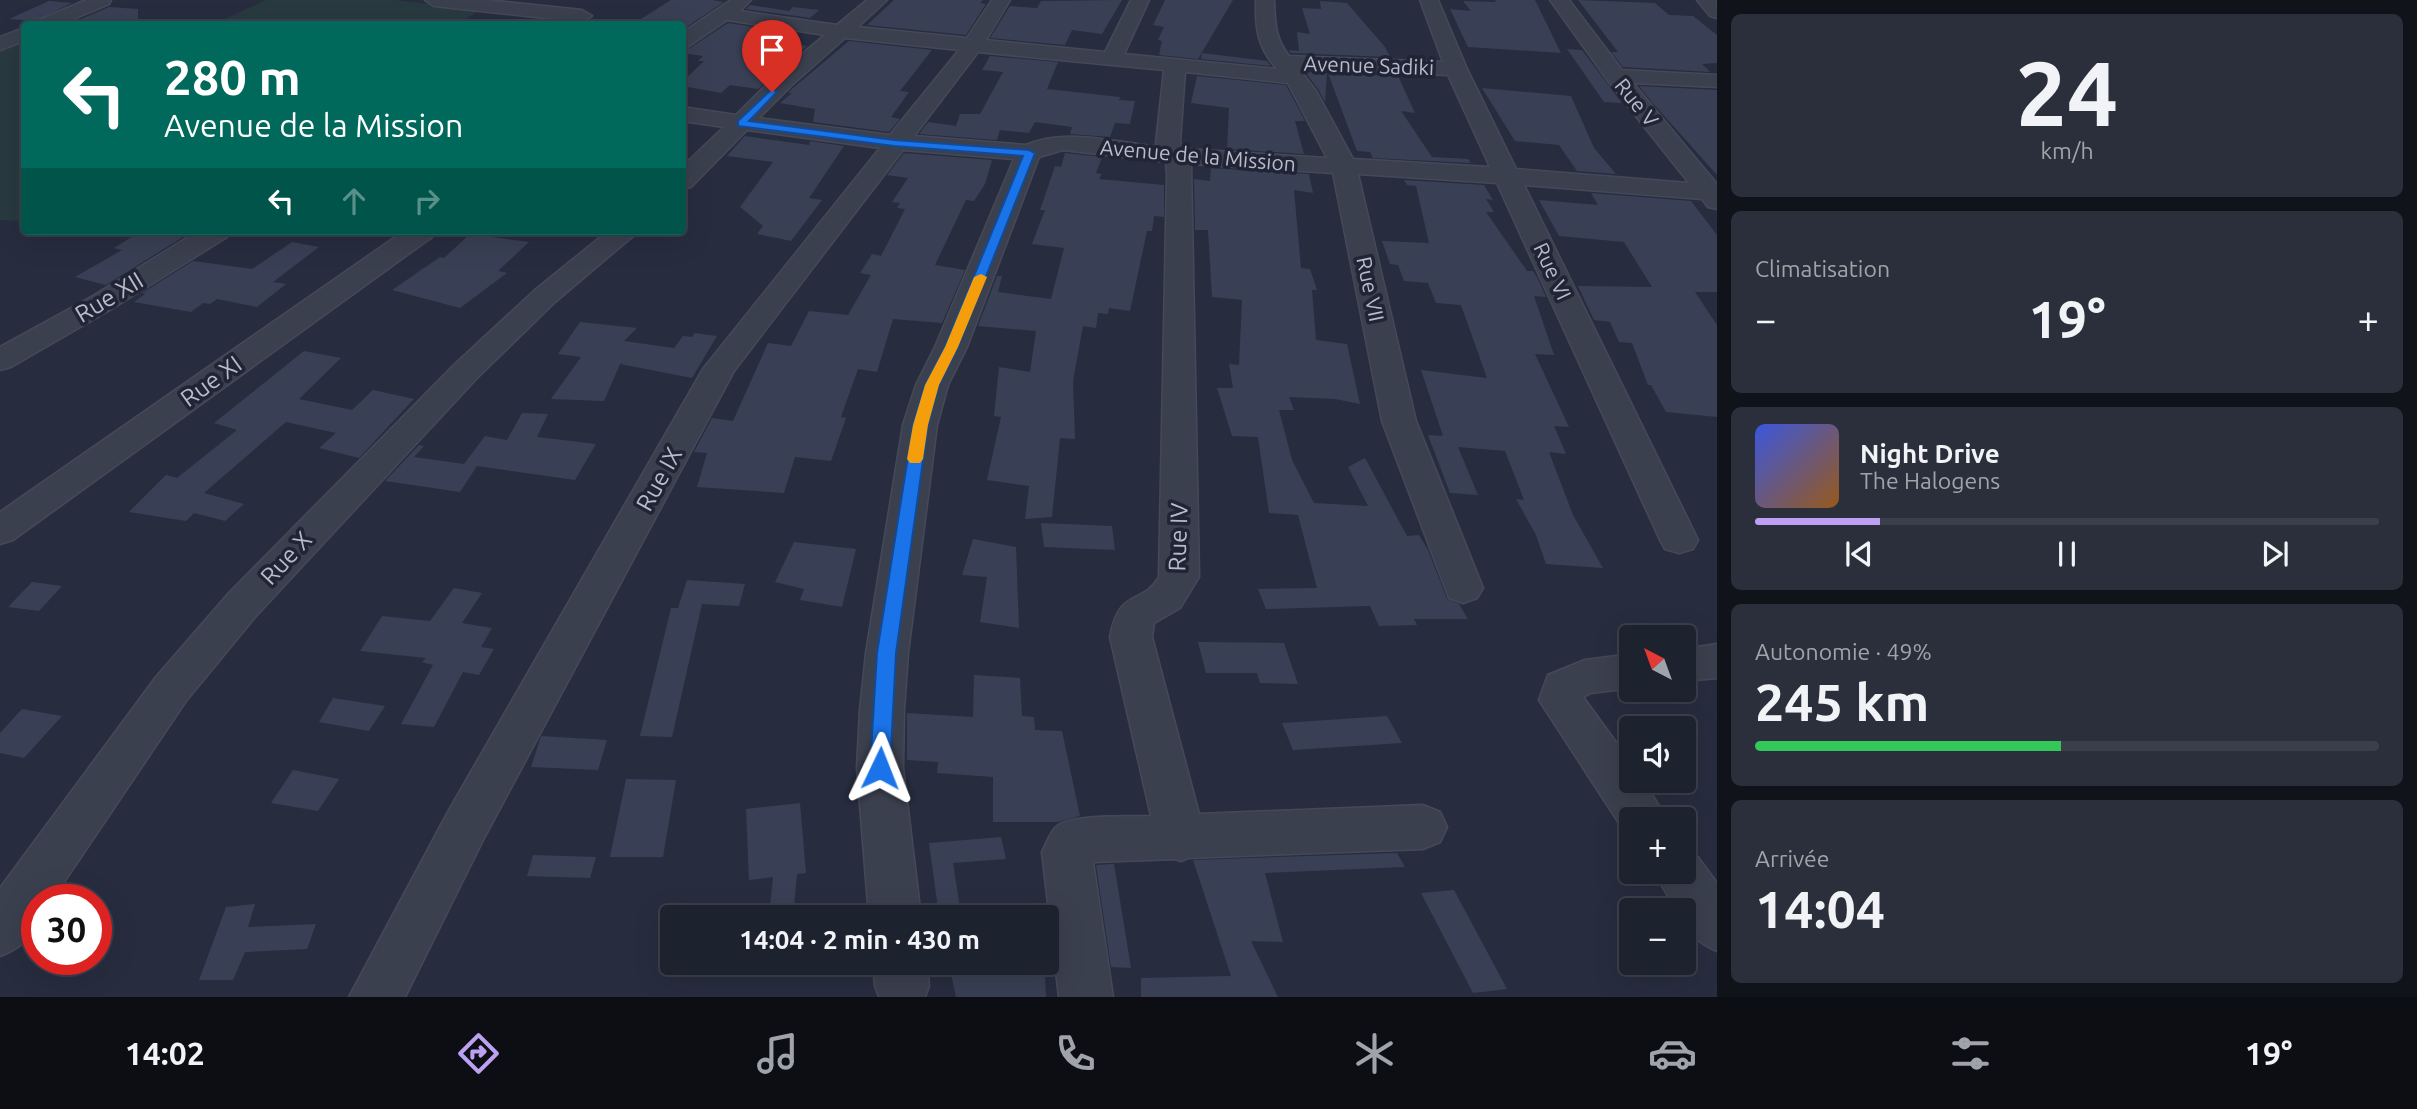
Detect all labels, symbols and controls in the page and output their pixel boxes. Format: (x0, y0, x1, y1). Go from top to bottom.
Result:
pin (742, 20, 802, 92)
icon: arrive (753, 31, 791, 69)
text: 24 (2016, 41, 2118, 143)
icon: left (49, 49, 140, 140)
text: 280 m (164, 49, 301, 104)
street label: Avenue Sadiki (1303, 51, 1435, 79)
street label: Rue V (1610, 73, 1664, 131)
text: Avenue de la Mission (164, 107, 463, 143)
street label: Avenue de la Mission (1099, 134, 1297, 176)
text: km/h (2040, 138, 2094, 163)
icon: left (262, 182, 300, 220)
icon: ahead (335, 182, 373, 220)
icon: right (408, 182, 446, 220)
street label: Rue VI (1529, 239, 1577, 303)
street label: Rue VII (1352, 254, 1390, 324)
text: Climatisation (1755, 256, 1890, 281)
street label: Rue XII (70, 266, 148, 328)
text: 19° (2028, 290, 2106, 348)
text: − (1755, 298, 1776, 340)
text: + (2358, 298, 2379, 340)
street label: Rue XI (175, 350, 247, 412)
text: Night Drive (1860, 439, 2000, 468)
street label: Rue IX (631, 442, 687, 515)
text: The Halogens (1860, 468, 2000, 493)
street label: Rue IV (1163, 502, 1193, 572)
street label: Rue X (255, 526, 317, 590)
icon: previous (1840, 535, 1878, 573)
icon: pause (2048, 535, 2086, 573)
icon: next (2256, 535, 2294, 573)
north arrow (1619, 625, 1696, 702)
map controls (1619, 625, 1696, 975)
text: Autonomie · 49% (1755, 639, 1932, 664)
text: 245 km (1755, 673, 1929, 731)
button: sound (1619, 716, 1696, 793)
position arrow (843, 731, 917, 805)
button: + (1619, 807, 1696, 884)
text: Arrivée (1755, 846, 1830, 871)
text: 14:04 (1755, 880, 1885, 938)
speed limit sign: 30 (21, 884, 112, 975)
button: − (1619, 898, 1696, 975)
text: 14:04 · 2 min · 430 m (739, 925, 980, 954)
icon: directions (454, 1029, 503, 1078)
icon: music (753, 1029, 802, 1078)
icon: phone (1051, 1029, 1100, 1078)
icon: climate (1350, 1029, 1399, 1078)
icon: car (1648, 1029, 1697, 1078)
icon: filters (1946, 1029, 1995, 1078)
text: 14:02 (125, 1035, 205, 1071)
text: 19° (2245, 1035, 2292, 1071)

